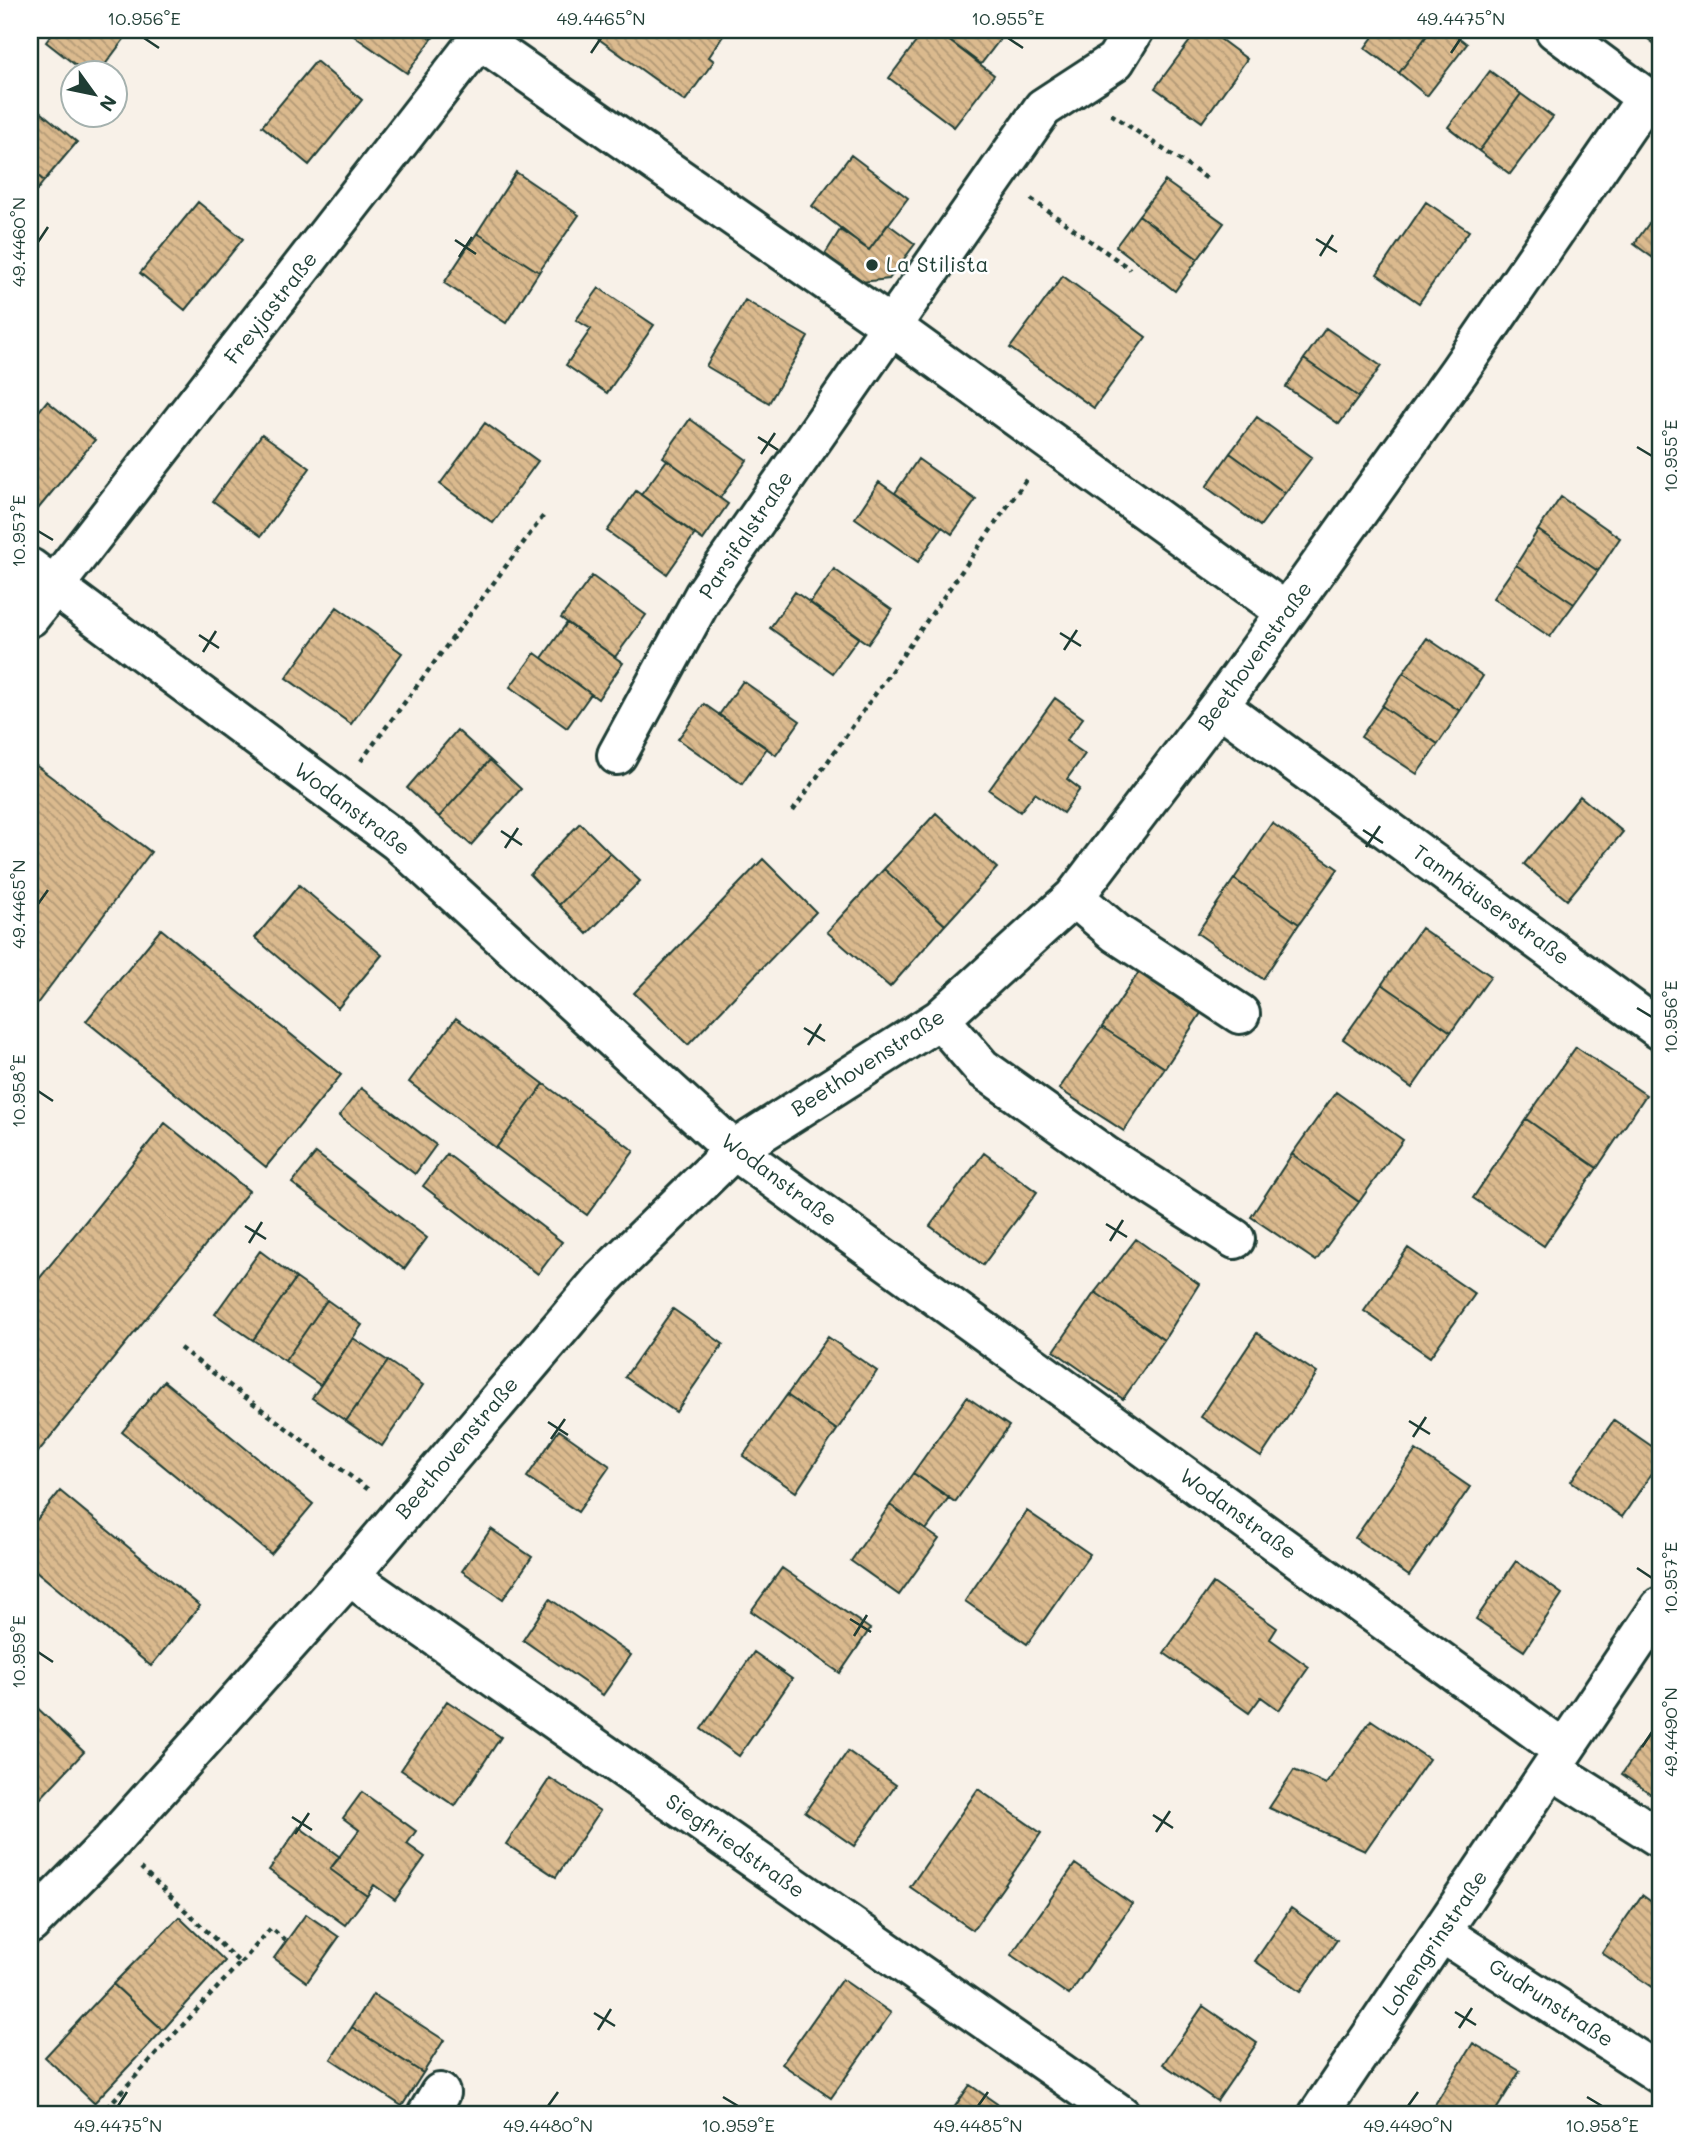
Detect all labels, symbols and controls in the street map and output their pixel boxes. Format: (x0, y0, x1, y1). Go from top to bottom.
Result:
text: 10.956°E (107, 6, 181, 30)
text: 49.4465°N (556, 6, 646, 30)
text: 10.955°E (971, 6, 1045, 30)
text: 49.4475°N (1417, 6, 1505, 30)
north arrow (60, 60, 130, 130)
text: N (94, 91, 123, 116)
text: 49.4460°N (6, 197, 30, 287)
street label: Freyjastraße (217, 245, 322, 369)
place label: La Stilista (886, 250, 989, 277)
marker: La Stilista (864, 257, 880, 273)
text: 10.955°E (1658, 419, 1682, 493)
street label: Parsifalstraße (692, 465, 798, 603)
text: 10.957°E (6, 495, 30, 567)
street label: Beethovenstraße (1191, 575, 1317, 735)
street label: Wodanstraße (290, 755, 416, 860)
street label: Tannhäuserstraße (1408, 838, 1576, 970)
text: 49.4465°N (6, 859, 30, 949)
text: 10.956°E (1658, 980, 1682, 1054)
street label: Beethovenstraße (785, 1002, 949, 1121)
text: 10.958°E (6, 1054, 30, 1128)
street label: Wodanstraße (717, 1126, 843, 1231)
street label: Beethovenstraße (388, 1370, 523, 1524)
street label: Wodanstraße (1175, 1461, 1303, 1564)
text: 10.957°E (1658, 1542, 1682, 1614)
text: 10.959°E (6, 1615, 30, 1689)
text: 49.4490°N (1658, 1687, 1682, 1777)
street label: Siegfriedstraße (661, 1787, 811, 1903)
street label: Lohengrinstraße (1375, 1864, 1493, 2020)
street label: Gudrunstraße (1484, 1951, 1619, 2052)
text: 49.4475°N (74, 2113, 162, 2137)
text: 49.4480°N (503, 2113, 593, 2137)
text: 10.959°E (701, 2113, 775, 2137)
text: 49.4485°N (933, 2113, 1023, 2137)
text: 49.4490°N (1363, 2113, 1453, 2137)
text: 10.958°E (1565, 2113, 1639, 2137)

